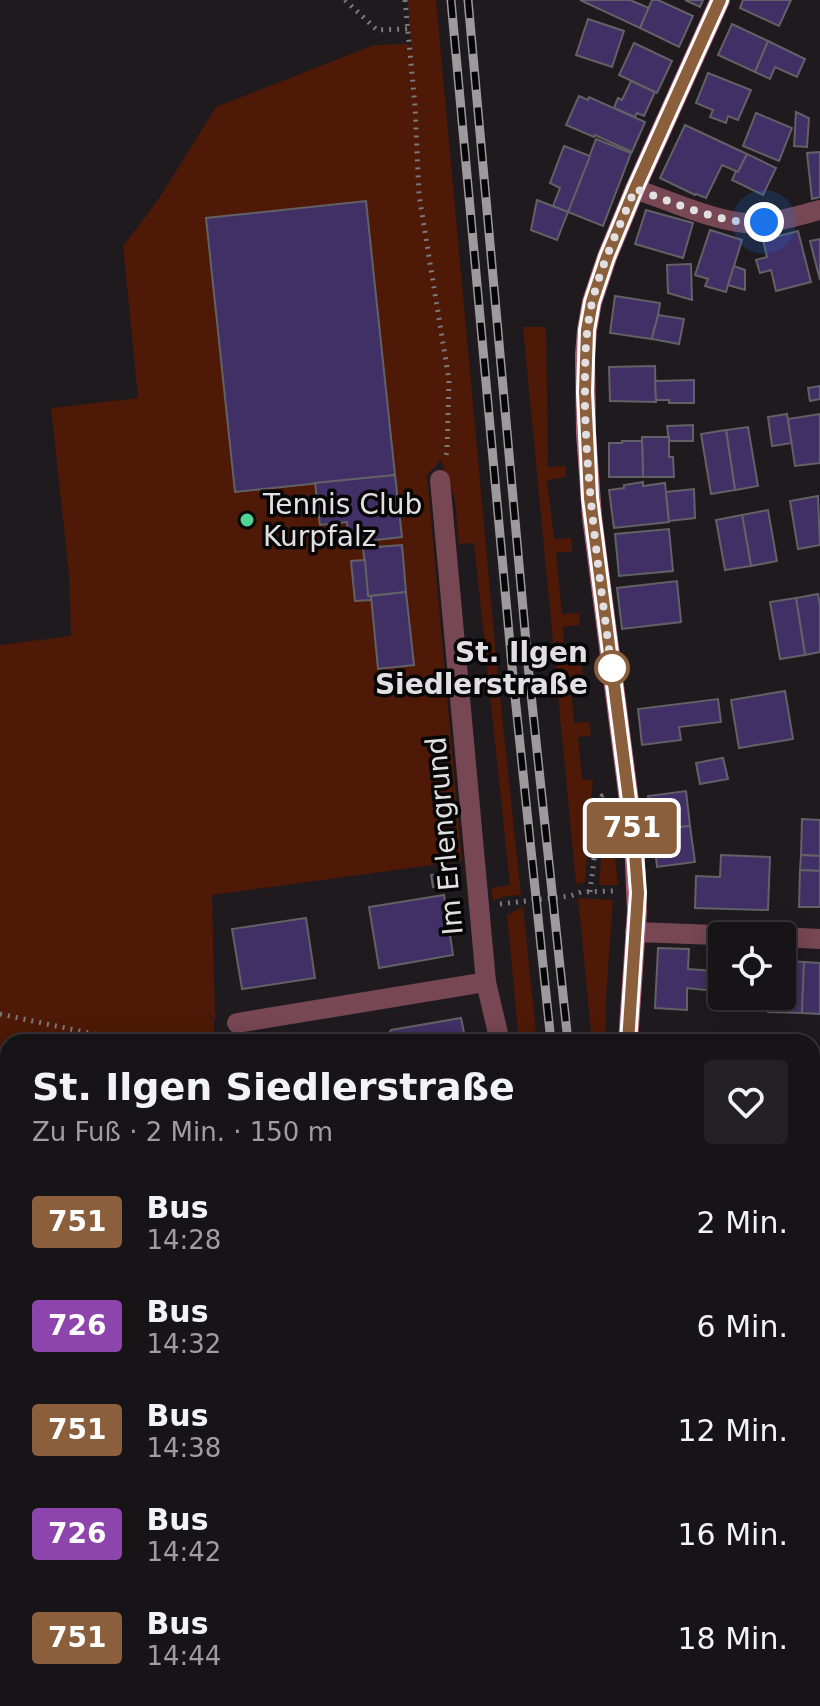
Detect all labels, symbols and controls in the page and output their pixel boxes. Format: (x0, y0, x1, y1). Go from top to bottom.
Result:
your location (744, 202, 784, 242)
place label: Tennis Club Kurpfalz (262, 488, 422, 553)
marker: Tennis Club Kurpfalz (238, 511, 256, 529)
place label: St. Ilgen Siedlerstraße (375, 636, 588, 701)
marker: St. Ilgen Siedlerstraße (595, 651, 629, 685)
street label: Im Erlengrund (419, 735, 470, 936)
line badge: 751 (586, 802, 678, 854)
text: 751 (603, 811, 661, 844)
map controls (708, 922, 796, 1010)
button: locate (708, 922, 796, 1010)
button: heart (704, 1060, 788, 1144)
text: St. Ilgen Siedlerstraße (32, 1065, 515, 1109)
text: Zu Fuß · 2 Min. · 150 m (32, 1117, 333, 1147)
text: Bus (146, 1190, 209, 1225)
text: 751 (48, 1205, 106, 1238)
text: 2 Min. (697, 1205, 788, 1240)
text: 14:28 (146, 1225, 221, 1255)
text: Bus (146, 1294, 209, 1329)
text: 726 (48, 1309, 106, 1342)
text: 6 Min. (697, 1309, 788, 1344)
text: 14:32 (146, 1329, 221, 1359)
text: Bus (146, 1398, 209, 1433)
text: 751 (48, 1413, 106, 1446)
text: 12 Min. (678, 1413, 788, 1448)
text: 14:38 (146, 1433, 221, 1463)
text: Bus (146, 1502, 209, 1537)
text: 726 (48, 1517, 106, 1550)
text: 16 Min. (678, 1517, 788, 1552)
text: 14:42 (146, 1537, 221, 1567)
text: Bus (146, 1606, 209, 1641)
text: 751 (48, 1621, 106, 1654)
text: 18 Min. (678, 1621, 788, 1656)
text: 14:44 (146, 1641, 221, 1671)

